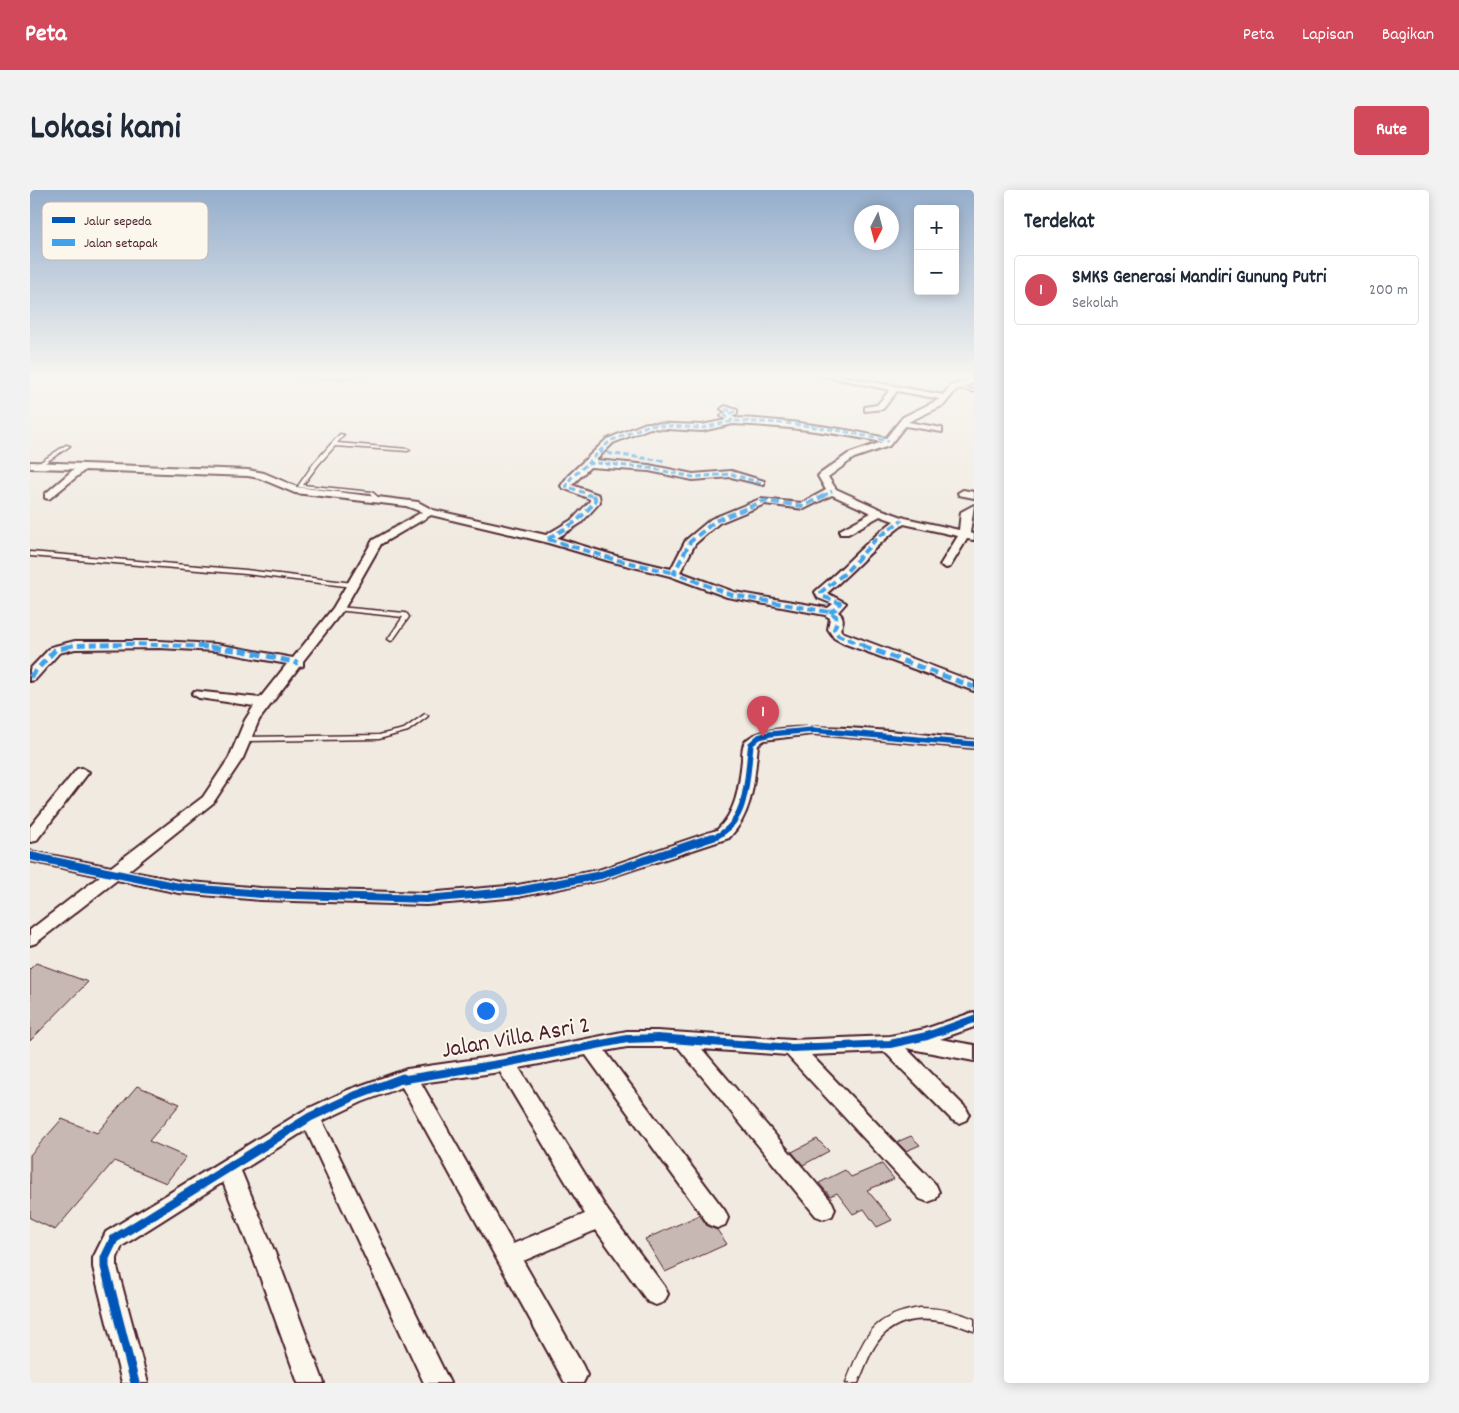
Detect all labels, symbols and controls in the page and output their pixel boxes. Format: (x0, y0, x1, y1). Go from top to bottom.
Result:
text: Peta (25, 18, 67, 52)
text: Peta (1243, 23, 1274, 48)
text: Lapisan (1302, 23, 1354, 48)
text: Bagikan (1382, 23, 1434, 48)
text: Lokasi kami (30, 105, 181, 155)
button: Rute (1354, 106, 1429, 155)
legend (42, 202, 208, 260)
north arrow (854, 205, 899, 250)
map controls (914, 205, 959, 295)
button: + (914, 205, 959, 250)
text: Terdekat (1024, 208, 1095, 238)
text: Jalur sepeda (84, 212, 152, 232)
text: Jalan setapak (84, 234, 158, 254)
button: − (914, 250, 959, 295)
text: SMKS Generasi Mandiri Gunung Putri (1072, 265, 1327, 292)
text: 1 (1039, 279, 1043, 302)
text: 200 m (1369, 279, 1408, 302)
text: Sekolah (1072, 292, 1118, 315)
pin: 1 (747, 696, 779, 737)
your location (473, 998, 499, 1024)
street label: Jalan Villa Asri 2 (439, 1009, 593, 1069)

